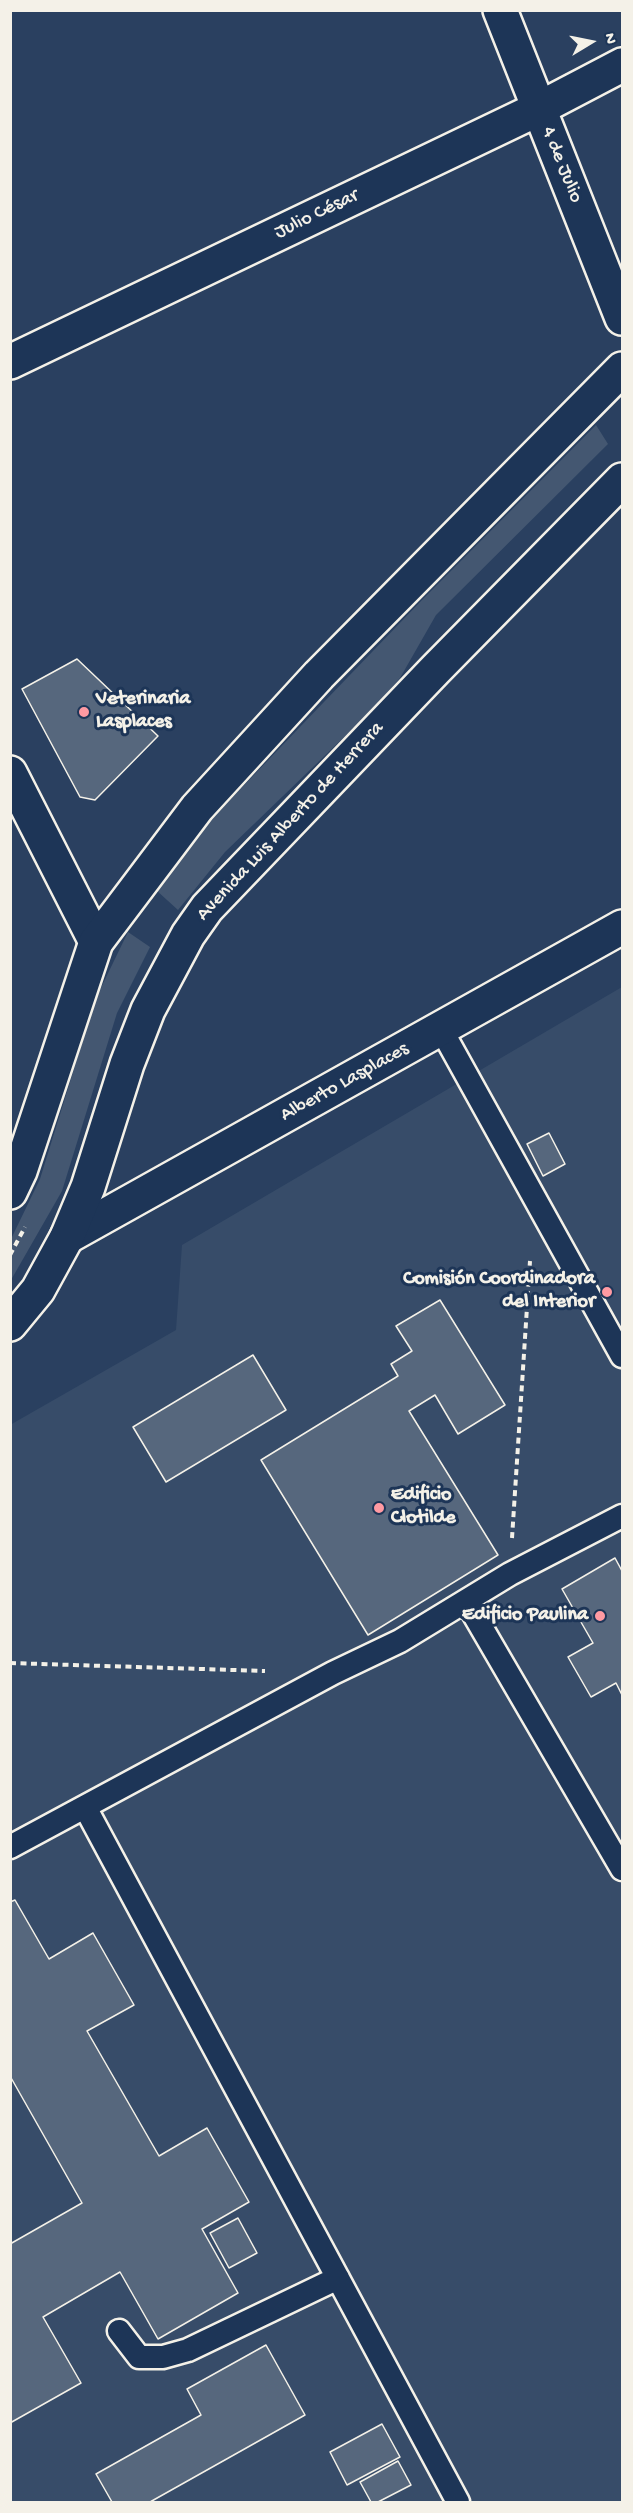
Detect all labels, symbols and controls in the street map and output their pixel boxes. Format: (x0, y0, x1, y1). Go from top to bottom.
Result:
north arrow (561, 12, 621, 72)
text: N (599, 32, 619, 46)
street label: 4 de Julio (535, 123, 587, 207)
street label: Julio César (271, 184, 363, 246)
place label: Veterinaria Lasplaces (96, 688, 190, 735)
marker: Veterinaria Lasplaces (77, 705, 91, 719)
street label: Avenida Luis Alberto de Herrera (192, 717, 390, 927)
street label: Alberto Lasplaces (277, 1038, 413, 1128)
place label: Comisión Coordinadora del Interior (403, 1268, 595, 1315)
marker: Comisión Coordinadora del Interior (600, 1285, 614, 1299)
place label: Edificio Clotilde (391, 1484, 456, 1531)
marker: Edificio Clotilde (372, 1501, 386, 1515)
place label: Edificio Paulina (462, 1604, 588, 1628)
marker: Edificio Paulina (593, 1609, 607, 1623)

